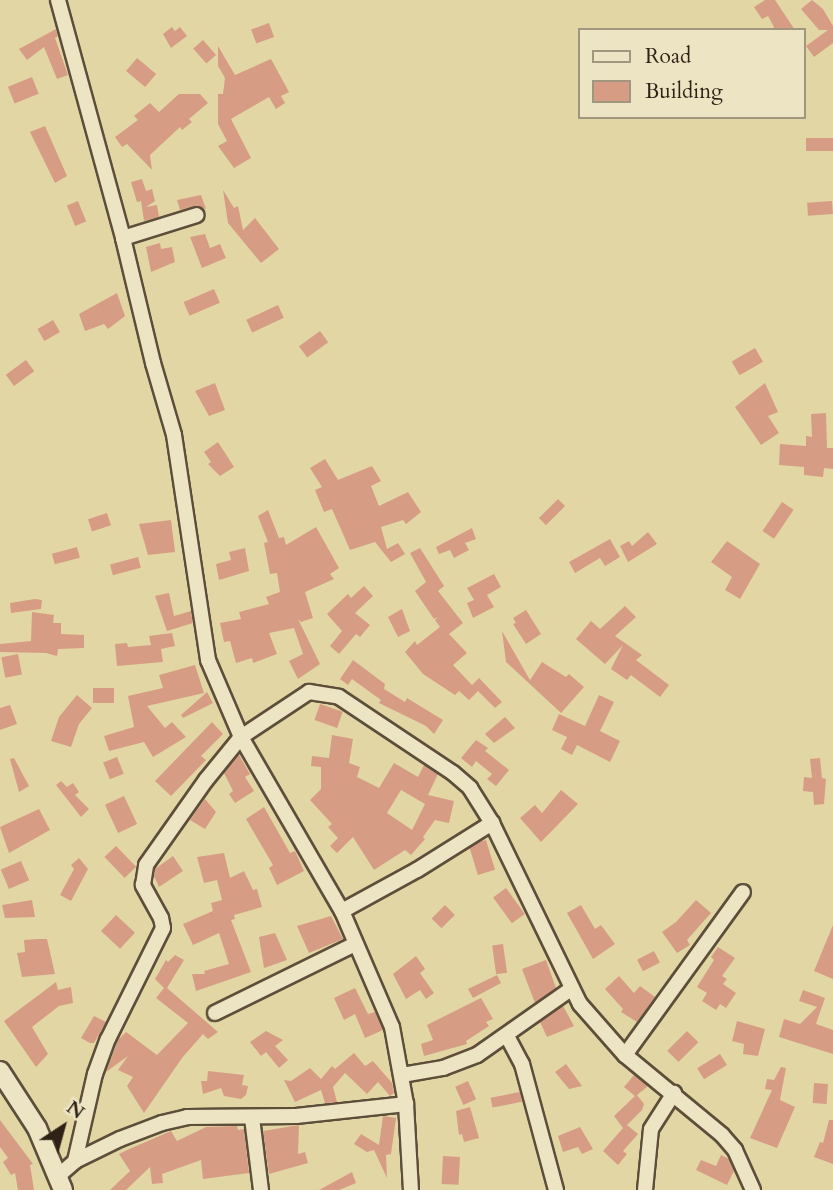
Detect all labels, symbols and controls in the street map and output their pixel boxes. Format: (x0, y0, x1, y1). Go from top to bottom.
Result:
legend (578, 28, 805, 119)
text: Road (645, 42, 691, 71)
text: Building (645, 77, 723, 106)
north arrow (28, 1092, 98, 1162)
text: N (61, 1095, 90, 1125)

